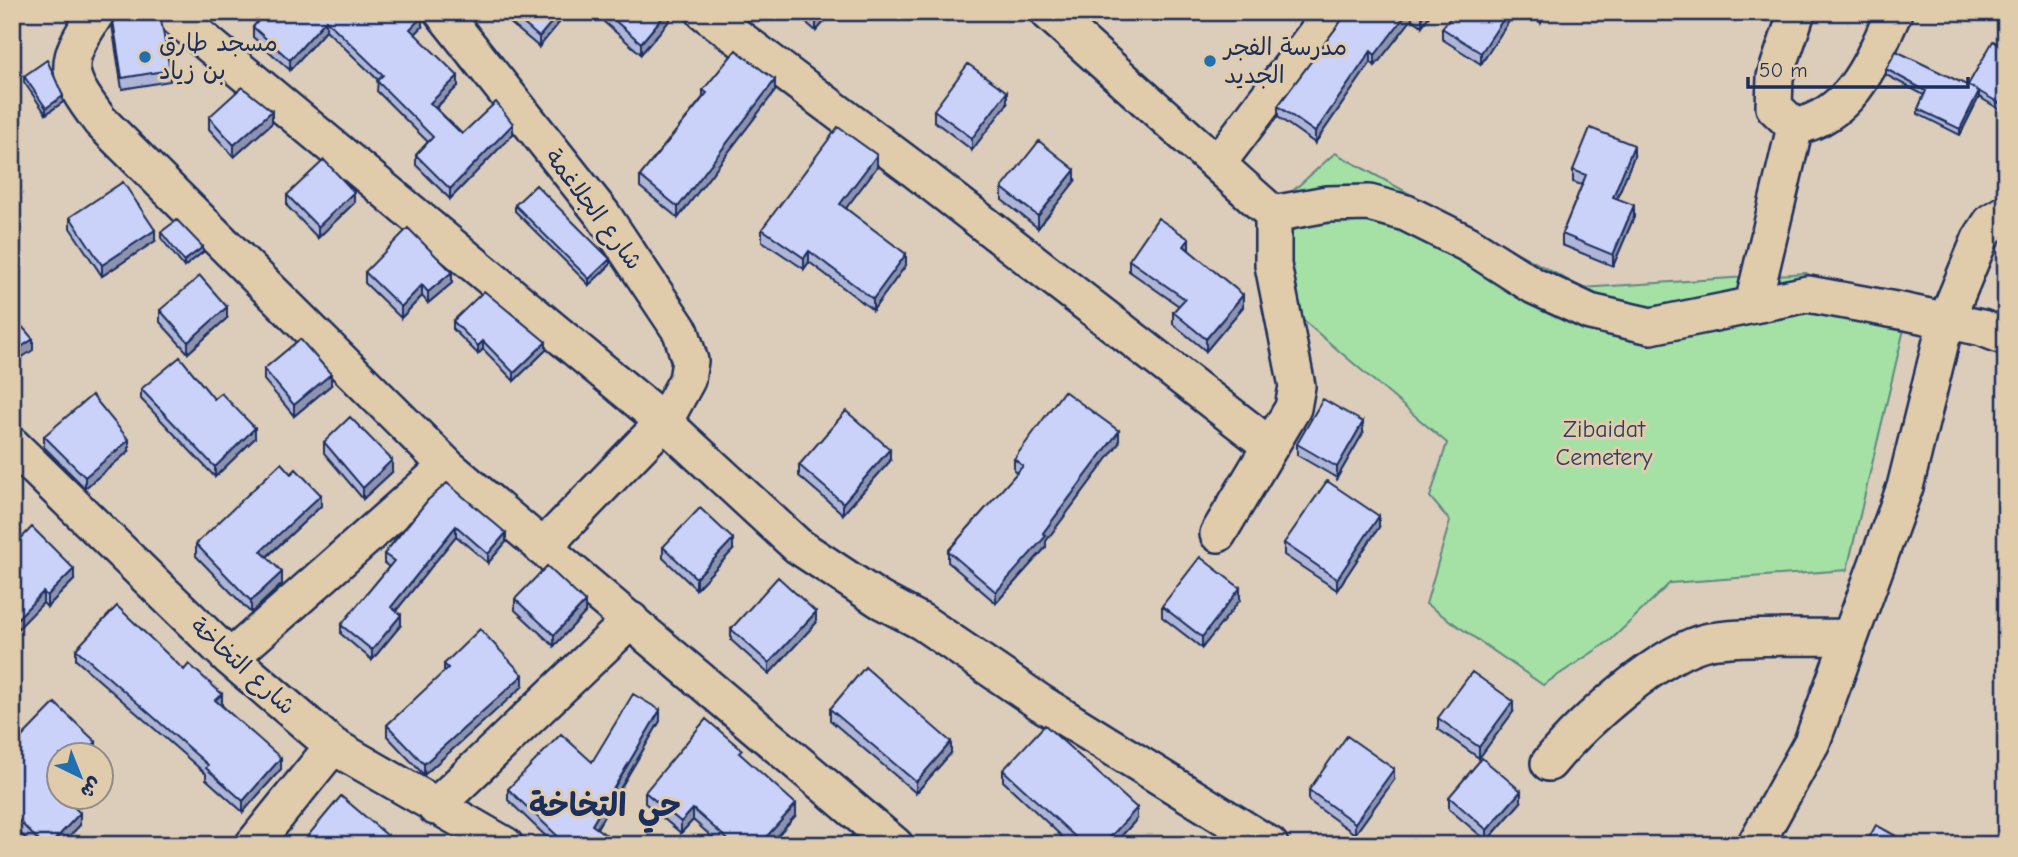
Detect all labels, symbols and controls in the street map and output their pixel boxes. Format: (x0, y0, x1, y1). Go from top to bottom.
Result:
place label: مسجد طارق بن زياد (159, 29, 278, 85)
place label: مدرسة الفجر الجديد (1222, 33, 1347, 89)
scale bar (1748, 46, 1969, 90)
marker: مسجد طارق بن زياد (137, 49, 153, 65)
marker: مدرسة الفجر الجديد (1202, 53, 1218, 69)
text: 50 m (1759, 58, 1808, 82)
street label: شارع الجلاغمة (537, 143, 648, 277)
park label: Zibaidat Cemetery (1555, 415, 1653, 471)
street label: شارع التخاخة (183, 612, 301, 723)
north arrow (46, 742, 116, 812)
text: ش (76, 773, 106, 803)
district label: حي التخاخة (529, 787, 681, 834)

